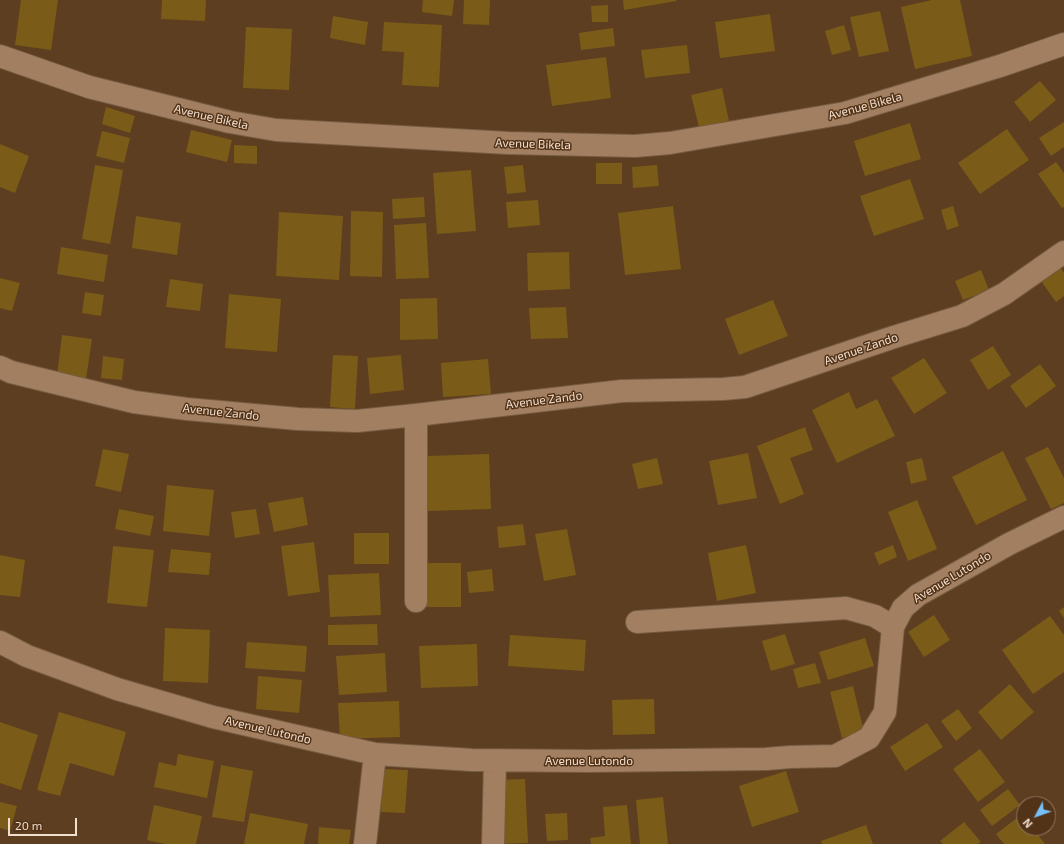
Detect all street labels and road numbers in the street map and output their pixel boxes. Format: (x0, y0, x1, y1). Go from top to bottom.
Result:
street label: Avenue Bikela (827, 89, 903, 123)
street label: Avenue Bikela (172, 101, 250, 133)
street label: Avenue Bikela (495, 135, 571, 153)
street label: Avenue Zando (822, 330, 900, 368)
street label: Avenue Zando (505, 388, 583, 412)
street label: Avenue Zando (182, 401, 260, 423)
street label: Avenue Lutondo (911, 548, 993, 606)
street label: Avenue Lutondo (224, 713, 312, 747)
street label: Avenue Lutondo (545, 754, 633, 768)

